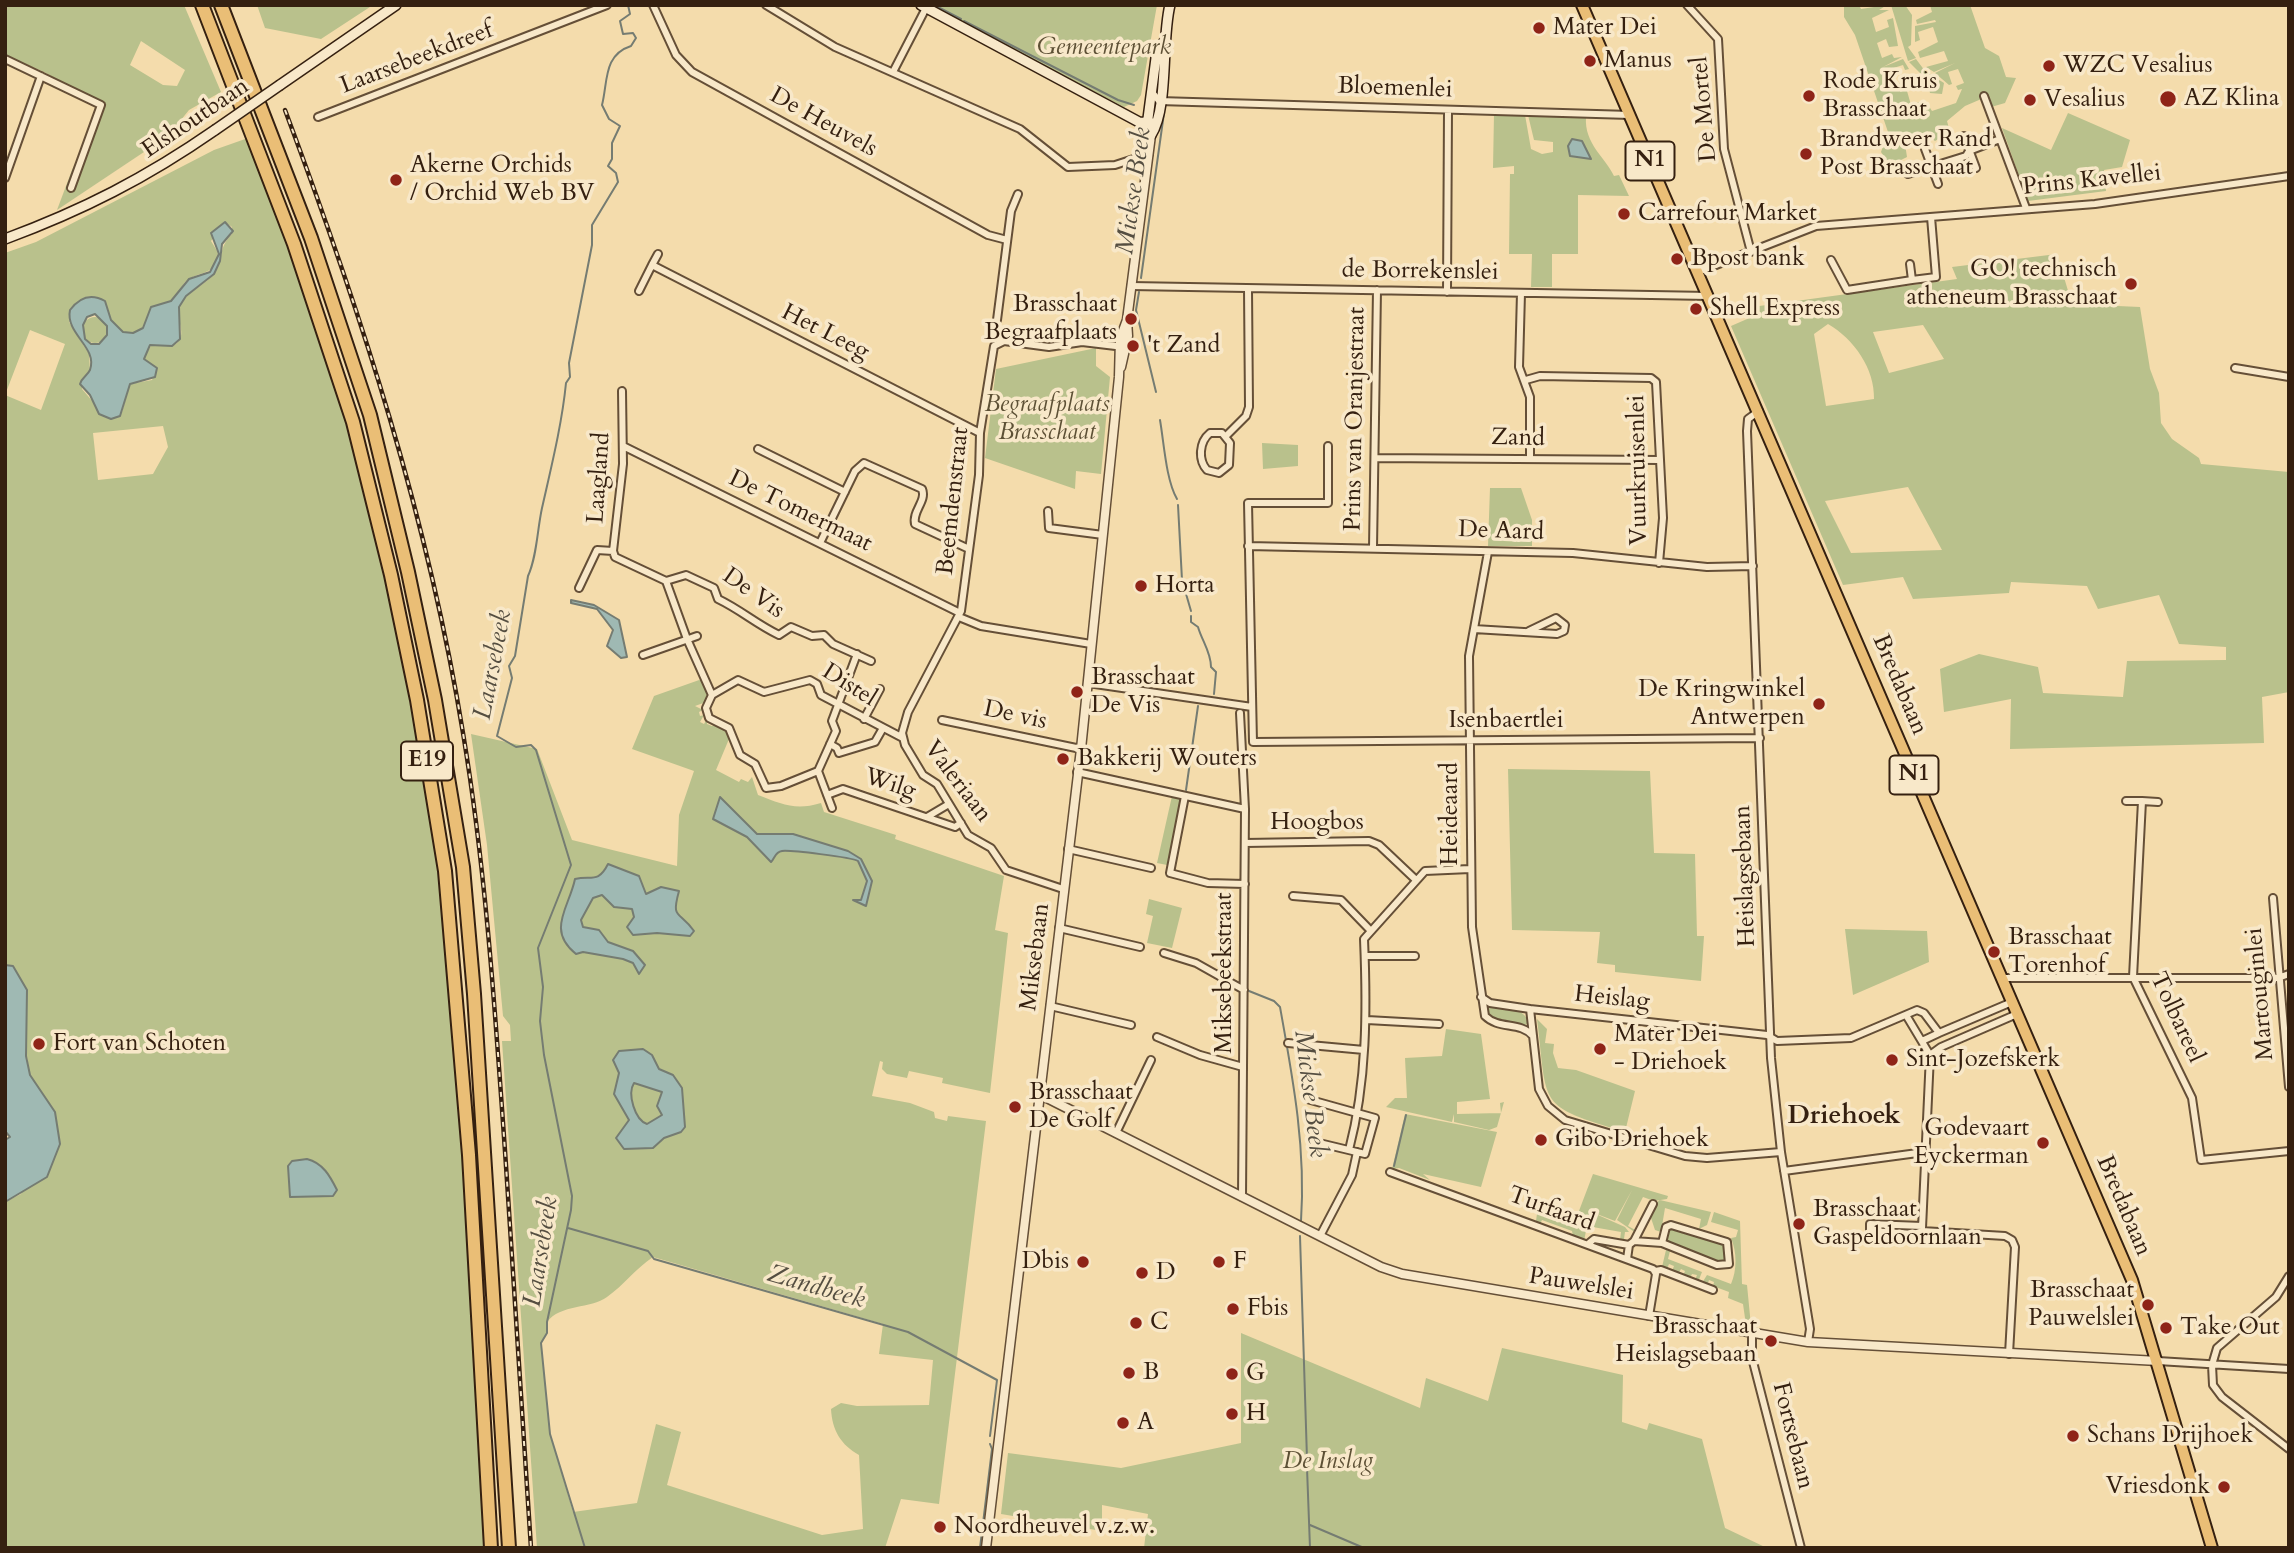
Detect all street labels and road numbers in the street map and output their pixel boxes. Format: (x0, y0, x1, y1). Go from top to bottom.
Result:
street label: Laarsebeekdreef (337, 17, 497, 101)
street label: De Mortel (1686, 55, 1724, 163)
street label: Elshoutbaan (137, 73, 255, 165)
street label: Bloemenlei (1337, 73, 1453, 105)
street label: De Heuvels (764, 82, 882, 164)
road number: N1 (1626, 142, 1674, 180)
street label: Prins Kavellei (2021, 159, 2163, 203)
street label: de Borrekenslei (1341, 256, 1499, 288)
street label: Het Leeg (776, 299, 874, 367)
street label: Prins van Oranjestraat (1340, 307, 1372, 531)
street label: Vuurkruisenlei (1623, 394, 1655, 546)
street label: Zand (1491, 424, 1545, 454)
street label: Beemdenstraat (932, 426, 976, 576)
street label: Laagland (582, 431, 618, 525)
street label: De Tomermaat (724, 465, 876, 559)
street label: De Aard (1458, 516, 1544, 548)
street label: De Vis (716, 562, 790, 626)
street label: Bredabaan (1865, 630, 1933, 740)
street label: Distel (816, 658, 882, 714)
street label: De vis (981, 695, 1049, 737)
street label: Isenbaertlei (1449, 707, 1563, 735)
street label: Valeriaan (917, 735, 997, 829)
road number: E19 (401, 741, 453, 780)
road number: N1 (1890, 755, 1938, 794)
street label: Heideaard (1437, 762, 1465, 866)
street label: Wilg (860, 763, 920, 807)
street label: Heislagsebaan (1729, 805, 1763, 947)
street label: Hoogbos (1270, 809, 1364, 837)
street label: Miksebeekstraat (1211, 892, 1239, 1054)
street label: Miksebaan (1015, 901, 1057, 1013)
street label: Martouginlei (2241, 926, 2281, 1062)
street label: Tolbareel (2143, 968, 2209, 1068)
street label: Heislag (1573, 981, 1651, 1017)
street label: Bredabaan (2089, 1151, 2157, 1261)
street label: Turfaard (1504, 1181, 1598, 1239)
street label: Pauwelslei (1527, 1263, 1635, 1307)
street label: Fortsebaan (1765, 1380, 1819, 1492)

